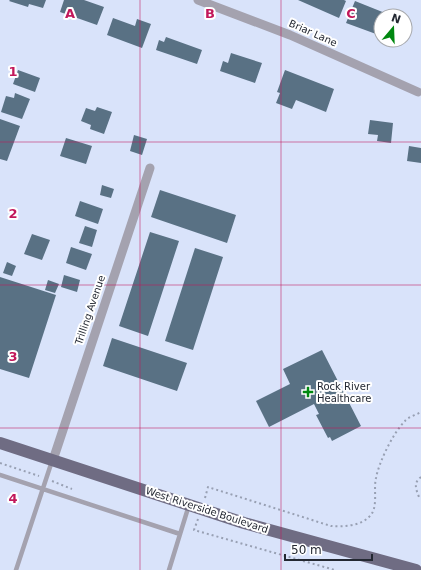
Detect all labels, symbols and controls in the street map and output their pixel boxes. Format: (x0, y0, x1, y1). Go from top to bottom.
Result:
text: A (65, 6, 75, 21)
text: B (205, 6, 215, 21)
text: C (346, 6, 356, 21)
north arrow (373, 8, 413, 48)
text: N (390, 11, 403, 27)
street label: Briar Lane (287, 18, 339, 48)
text: 1 (8, 64, 18, 79)
text: 2 (8, 206, 18, 221)
street label: Trilling Avenue (73, 274, 107, 347)
text: 3 (8, 349, 18, 364)
place label: Rock River Healthcare (317, 381, 372, 404)
marker: Rock River Healthcare (302, 386, 314, 398)
street label: West Riverside Boulevard (144, 485, 270, 535)
text: 4 (8, 491, 18, 506)
scale bar (285, 536, 372, 562)
text: 50 m (291, 543, 322, 557)

